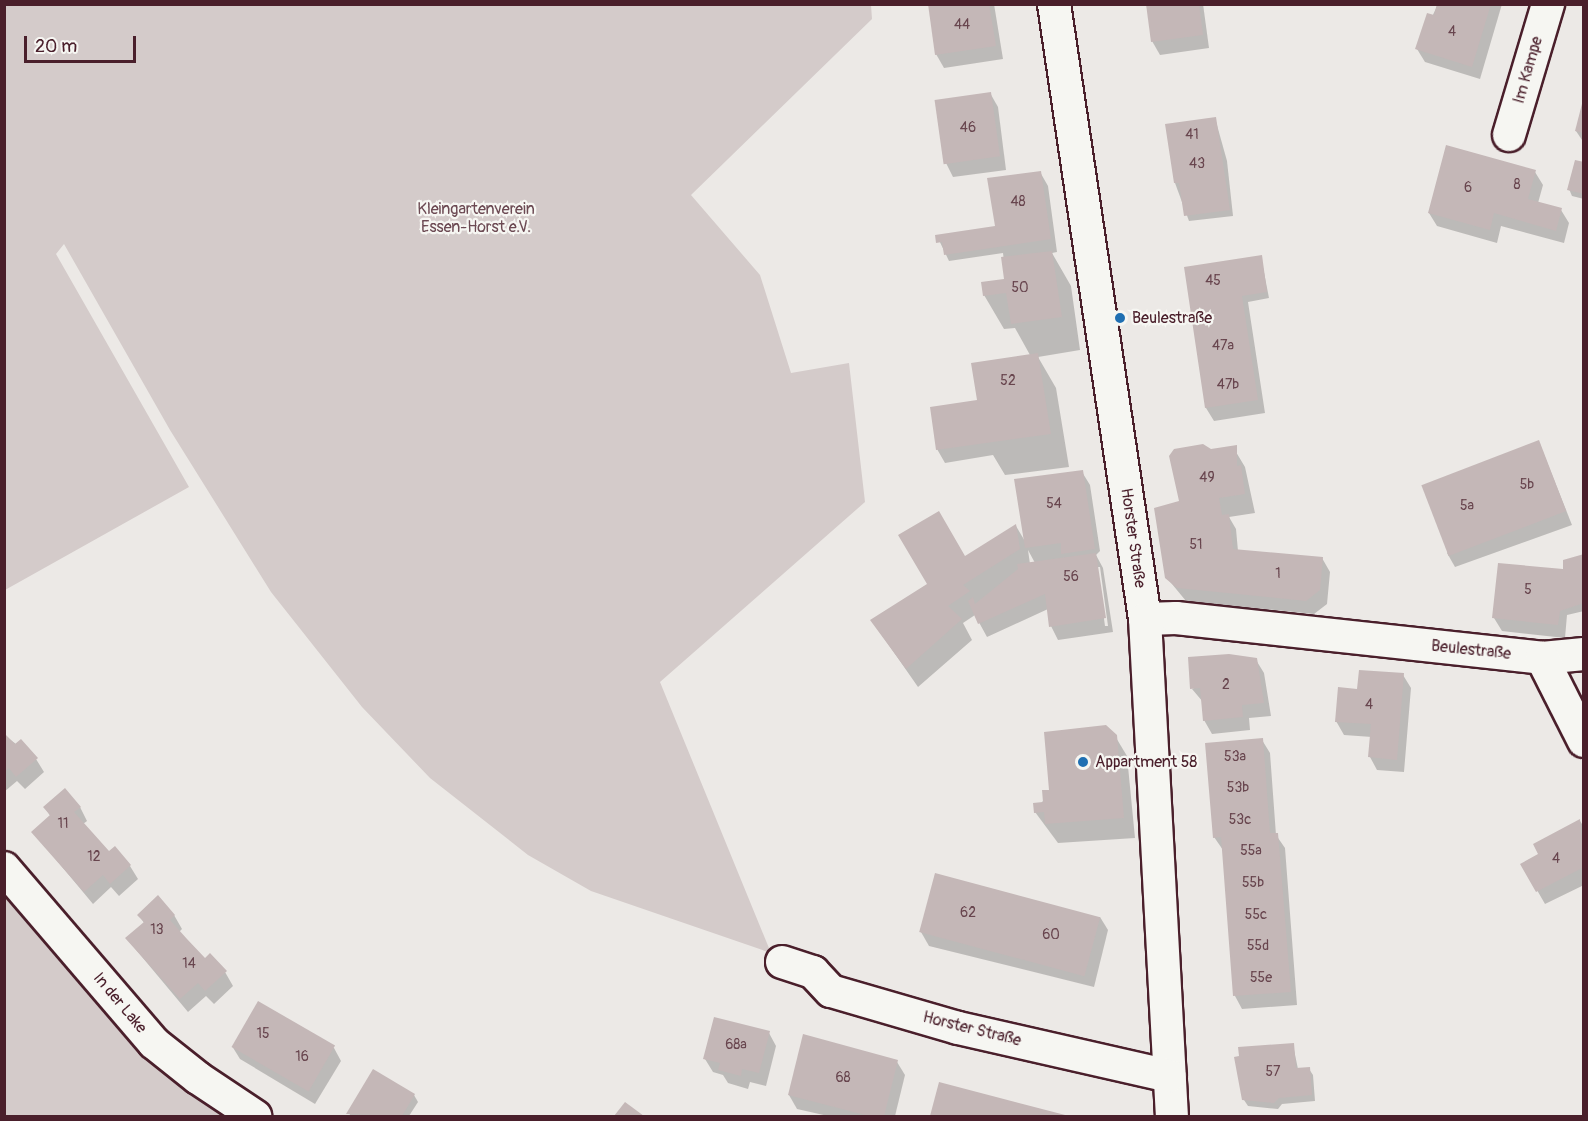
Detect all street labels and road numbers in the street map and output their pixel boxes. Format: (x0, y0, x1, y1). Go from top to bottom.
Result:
street label: Im Kampe (1509, 34, 1547, 106)
street label: Horster Straße (1116, 487, 1150, 589)
street label: Beulestraße (1430, 636, 1512, 664)
street label: In der Lake (89, 969, 151, 1037)
street label: Horster Straße (921, 1008, 1023, 1050)

